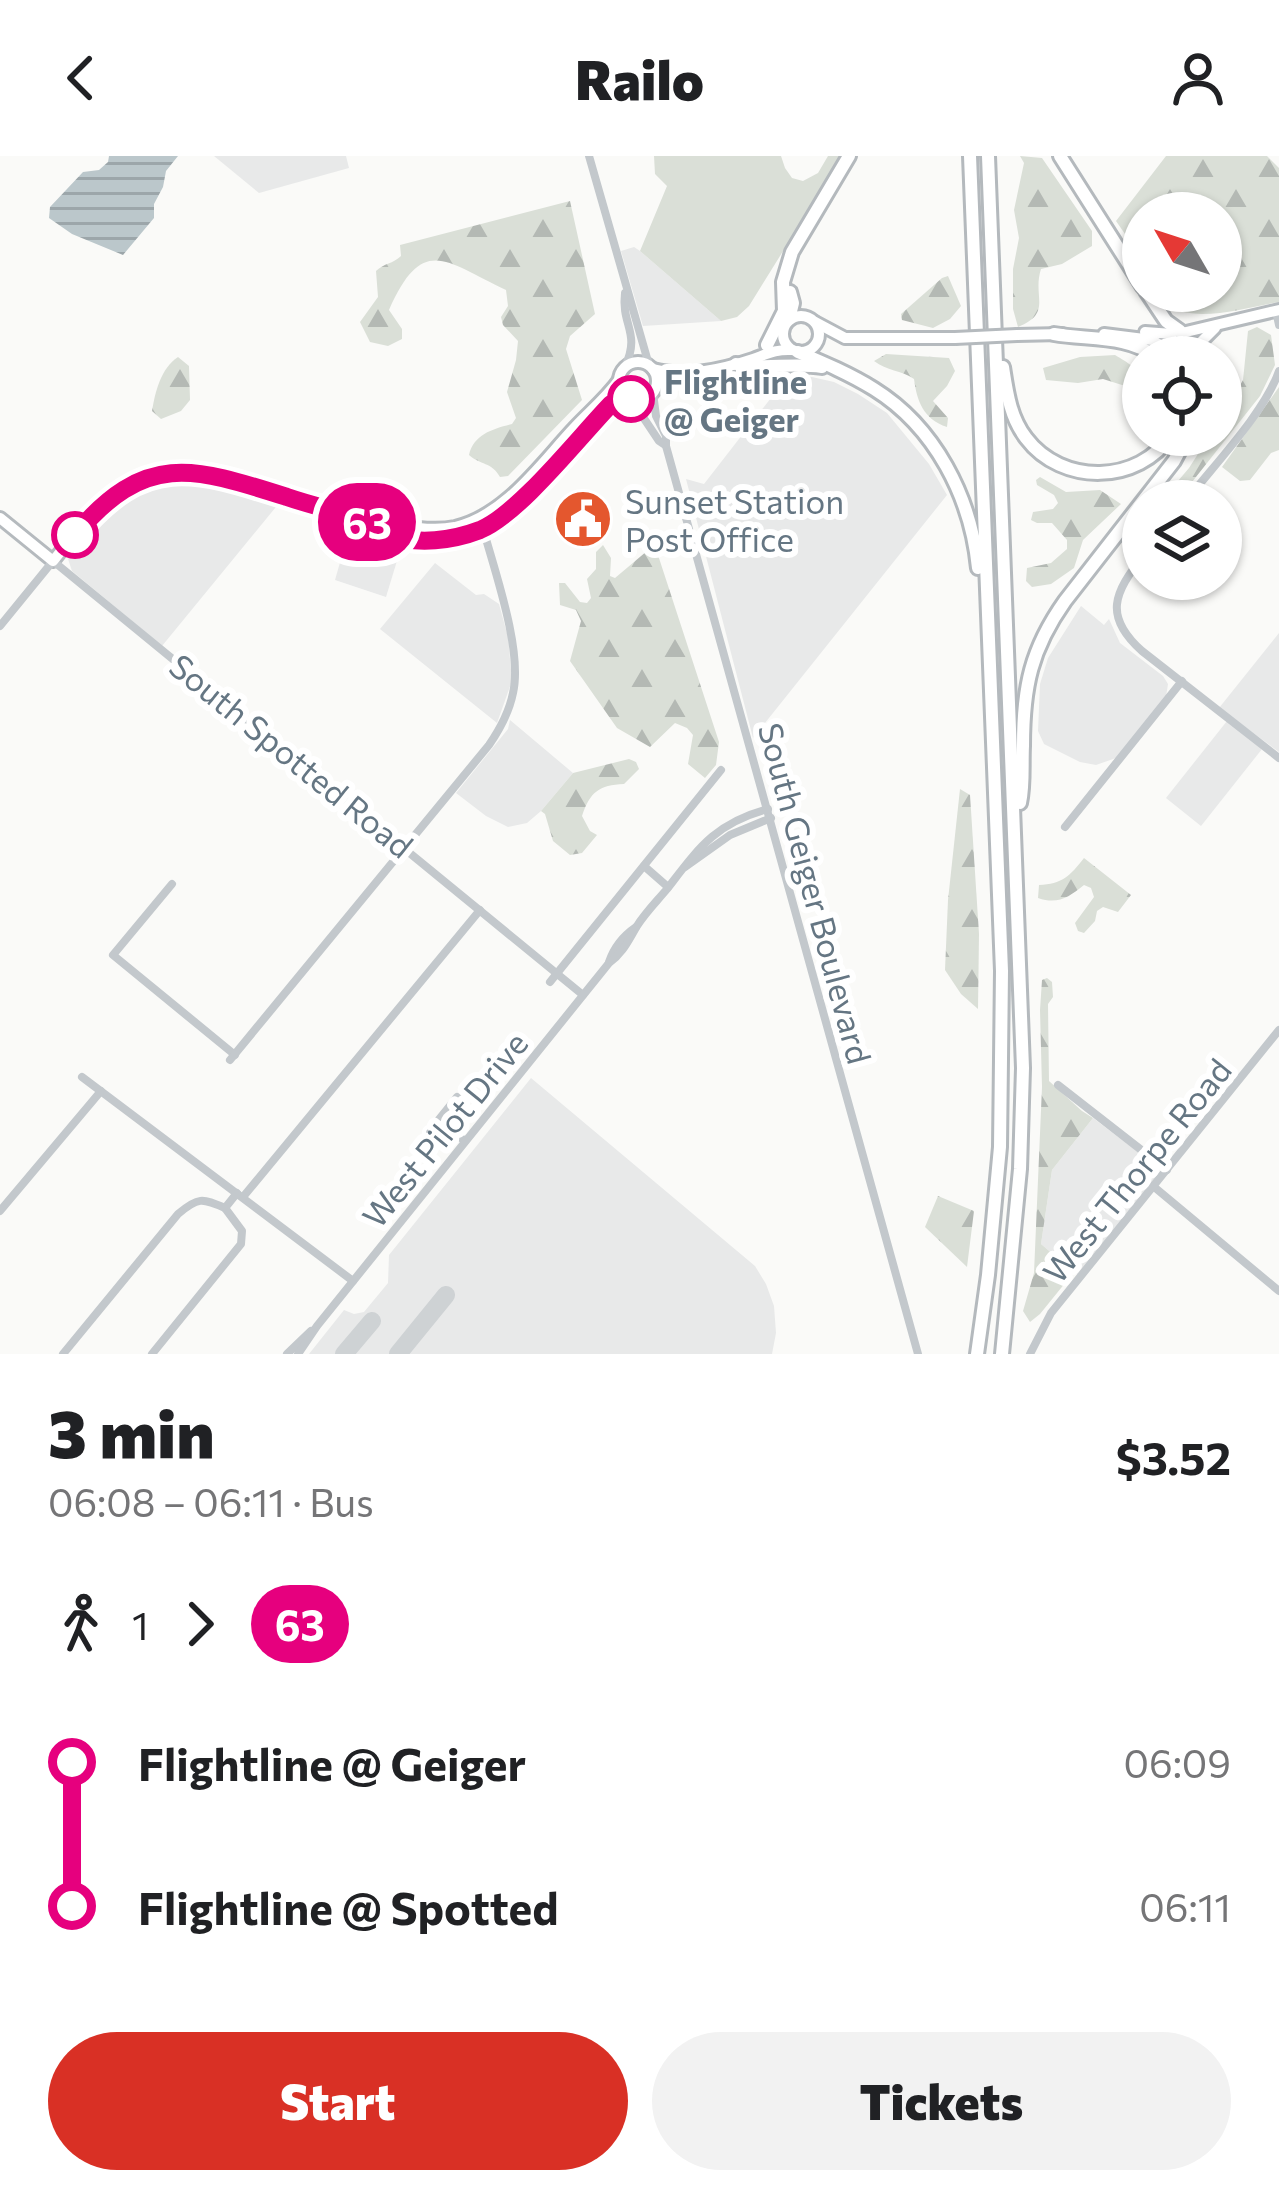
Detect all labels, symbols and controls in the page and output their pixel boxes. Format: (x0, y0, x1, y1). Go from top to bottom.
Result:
icon: back (48, 45, 114, 111)
text: Railo (575, 45, 704, 111)
icon: person (1165, 45, 1231, 111)
north arrow (1122, 192, 1242, 312)
map controls (1122, 192, 1242, 600)
button: locate (1122, 336, 1242, 456)
place label: Flightline @ Geiger (664, 360, 807, 439)
marker: Flightline @ Geiger (609, 377, 653, 421)
place label: Sunset Station Post Office (625, 480, 844, 559)
button: layers (1122, 480, 1242, 600)
line badge: 63 (313, 483, 421, 561)
public building icon: Sunset Station Post Office (552, 488, 614, 550)
text: 63 (342, 496, 392, 548)
unlabelled marker (53, 513, 97, 557)
street label: South Spotted Road (162, 644, 422, 866)
street label: South Geiger Boulevard (751, 718, 881, 1068)
street label: West Pilot Drive (353, 1023, 535, 1235)
street label: West Thorpe Road (1033, 1050, 1239, 1290)
text: 3 min (48, 1391, 215, 1472)
text: $3.52 (1116, 1429, 1231, 1484)
text: 06:08 – 06:11 · Bus (48, 1477, 374, 1525)
icon: walk (48, 1591, 114, 1657)
icon: forward (167, 1591, 233, 1657)
text: 63 (275, 1598, 325, 1650)
text: 1 (132, 1600, 149, 1648)
text: Flightline @ Geiger (138, 1735, 526, 1790)
text: 06:09 (1124, 1738, 1231, 1786)
text: Flightline @ Spotted (138, 1879, 559, 1934)
text: 06:11 (1139, 1882, 1231, 1930)
button: Start (48, 2032, 628, 2170)
button: Tickets (652, 2032, 1231, 2170)

